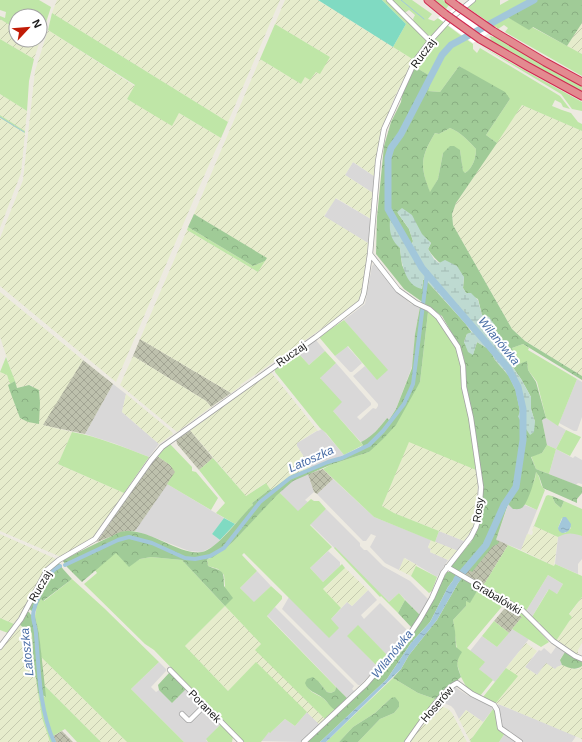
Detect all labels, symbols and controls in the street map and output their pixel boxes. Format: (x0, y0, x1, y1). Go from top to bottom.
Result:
north arrow (8, 8, 48, 48)
text: N (30, 17, 44, 30)
street label: Ruczaj (408, 36, 438, 70)
water label: Wilanówka (475, 314, 523, 368)
street label: Ruczaj (274, 339, 308, 369)
water label: Latoszka (286, 443, 336, 475)
street label: Rosy (470, 496, 486, 523)
street label: Ruczaj (26, 568, 54, 604)
street label: Grabalówki (470, 578, 524, 616)
water label: Latoszka (17, 627, 36, 677)
water label: Wilanówka (368, 627, 416, 681)
street label: Hoserów (418, 684, 456, 724)
street label: Poranek (186, 687, 224, 725)

